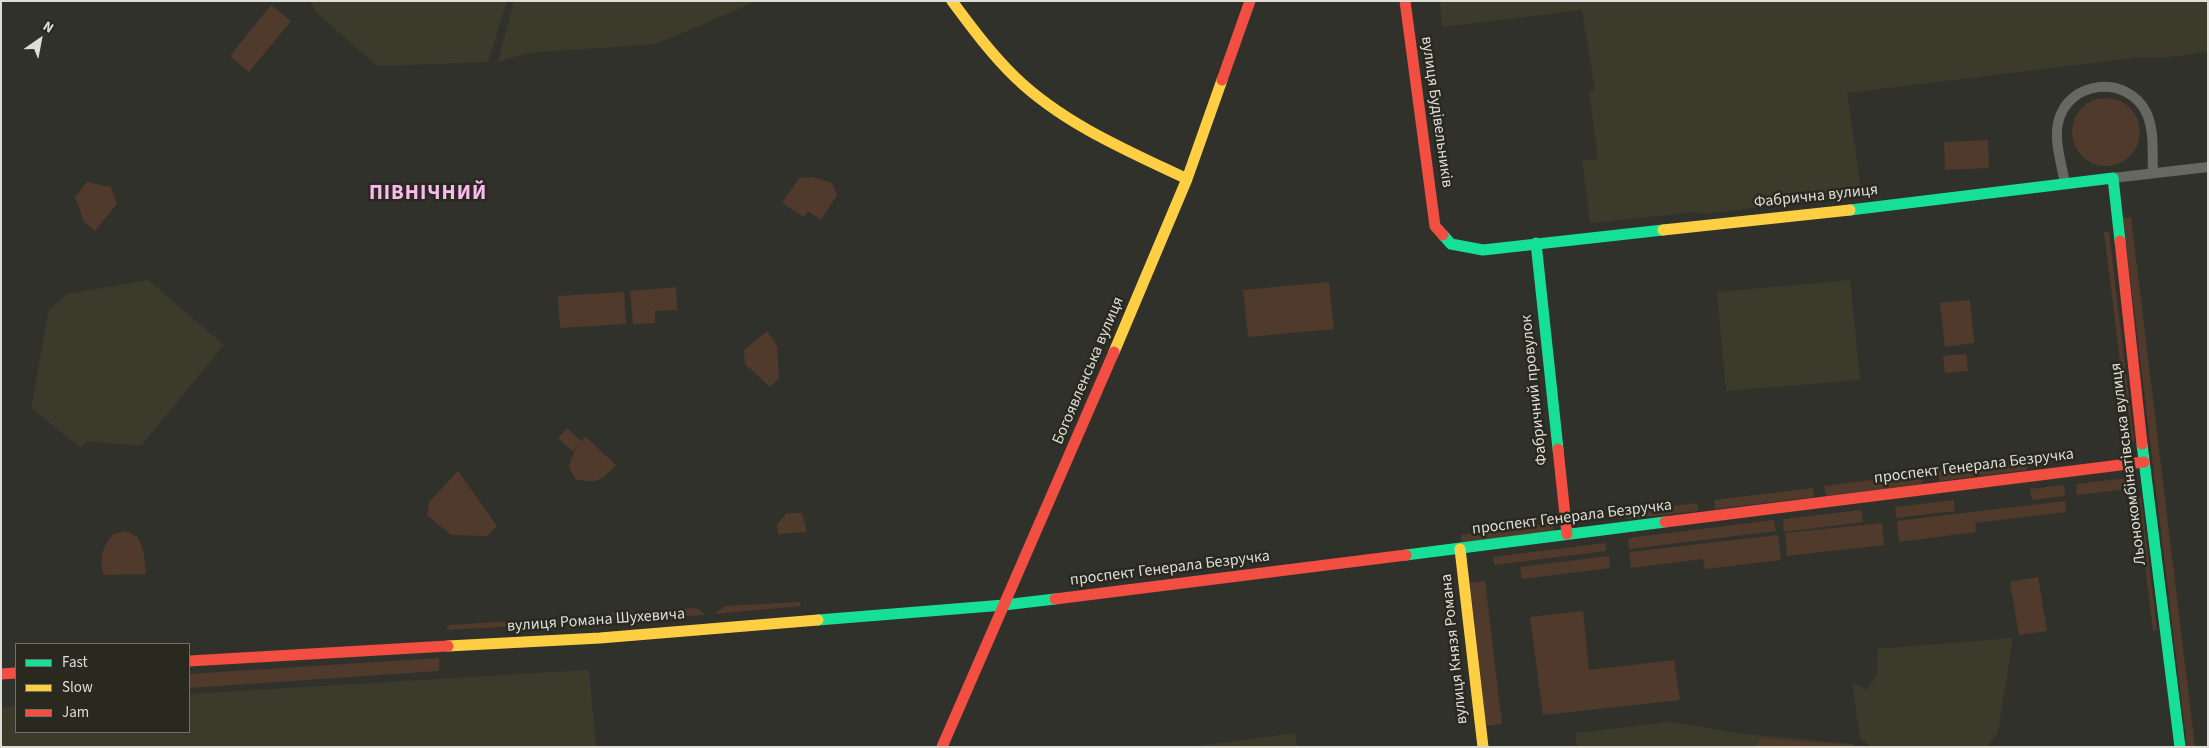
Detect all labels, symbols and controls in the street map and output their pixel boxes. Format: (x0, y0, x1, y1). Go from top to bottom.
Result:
north arrow (15, 15, 65, 65)
text: N (39, 16, 58, 38)
street label: вулиця Будівельників (1416, 35, 1456, 189)
district label: ПІВНІЧНИЙ (368, 181, 488, 207)
street label: Фабрична вулиця (1753, 181, 1879, 213)
street label: Богоявленська вулиця (1049, 294, 1129, 448)
street label: Фабричний провулок (1518, 314, 1552, 466)
street label: Льонокомбінатівська вулиця (2107, 362, 2151, 566)
street label: проспект Генерала Безручка (1873, 445, 2075, 489)
street label: проспект Генерала Безручка (1471, 496, 1673, 540)
street label: проспект Генерала Безручка (1069, 547, 1271, 591)
street label: вулиця Князя Романа (1438, 573, 1472, 725)
street label: вулиця Романа Шухевича (506, 605, 686, 637)
legend (15, 643, 190, 733)
text: Fast (62, 652, 88, 673)
text: Slow (62, 677, 93, 698)
text: Jam (62, 702, 89, 723)

